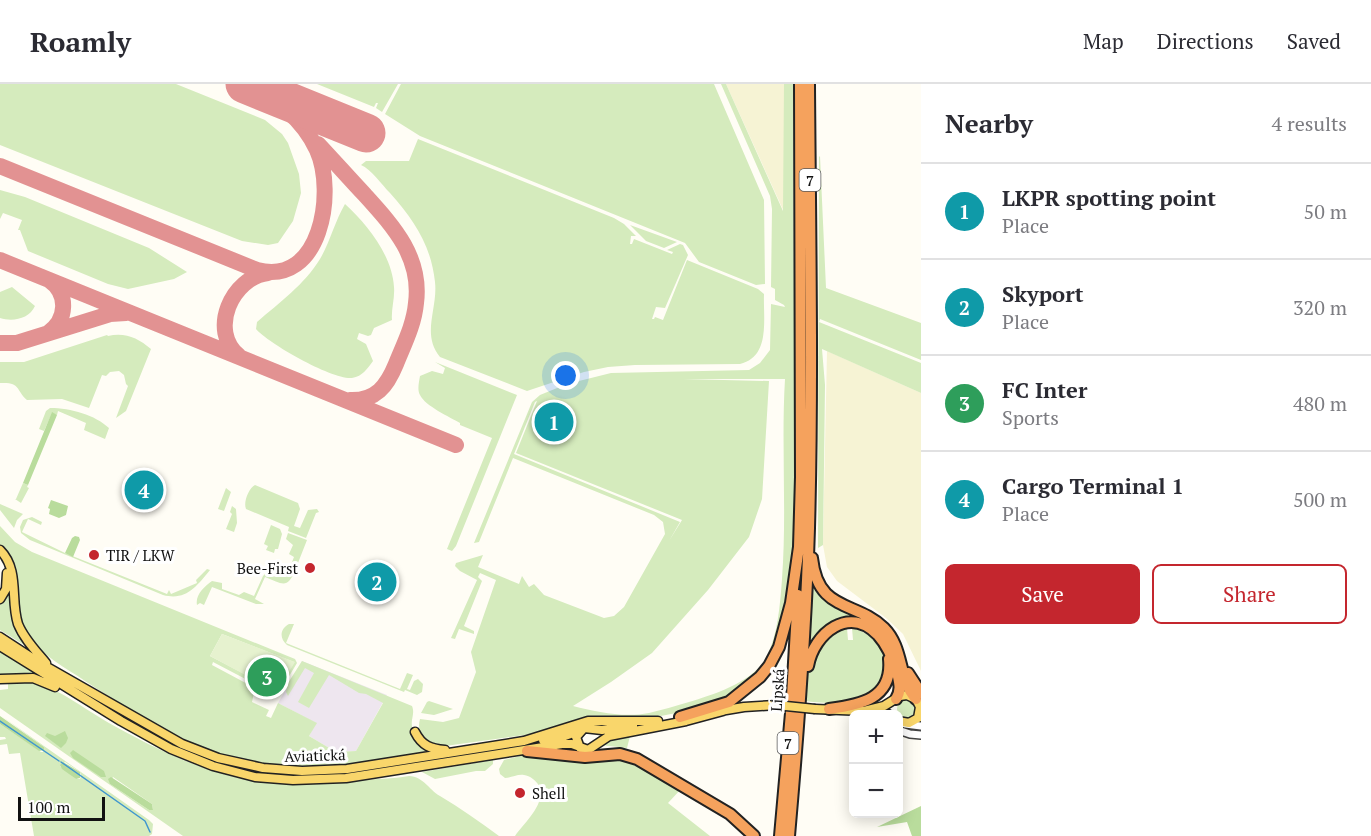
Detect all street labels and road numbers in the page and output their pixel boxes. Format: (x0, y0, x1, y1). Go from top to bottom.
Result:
road number: 7 (800, 169, 820, 191)
street label: Lipská (766, 667, 789, 712)
road number: 7 (778, 732, 798, 754)
street label: Aviatická (284, 744, 346, 766)

